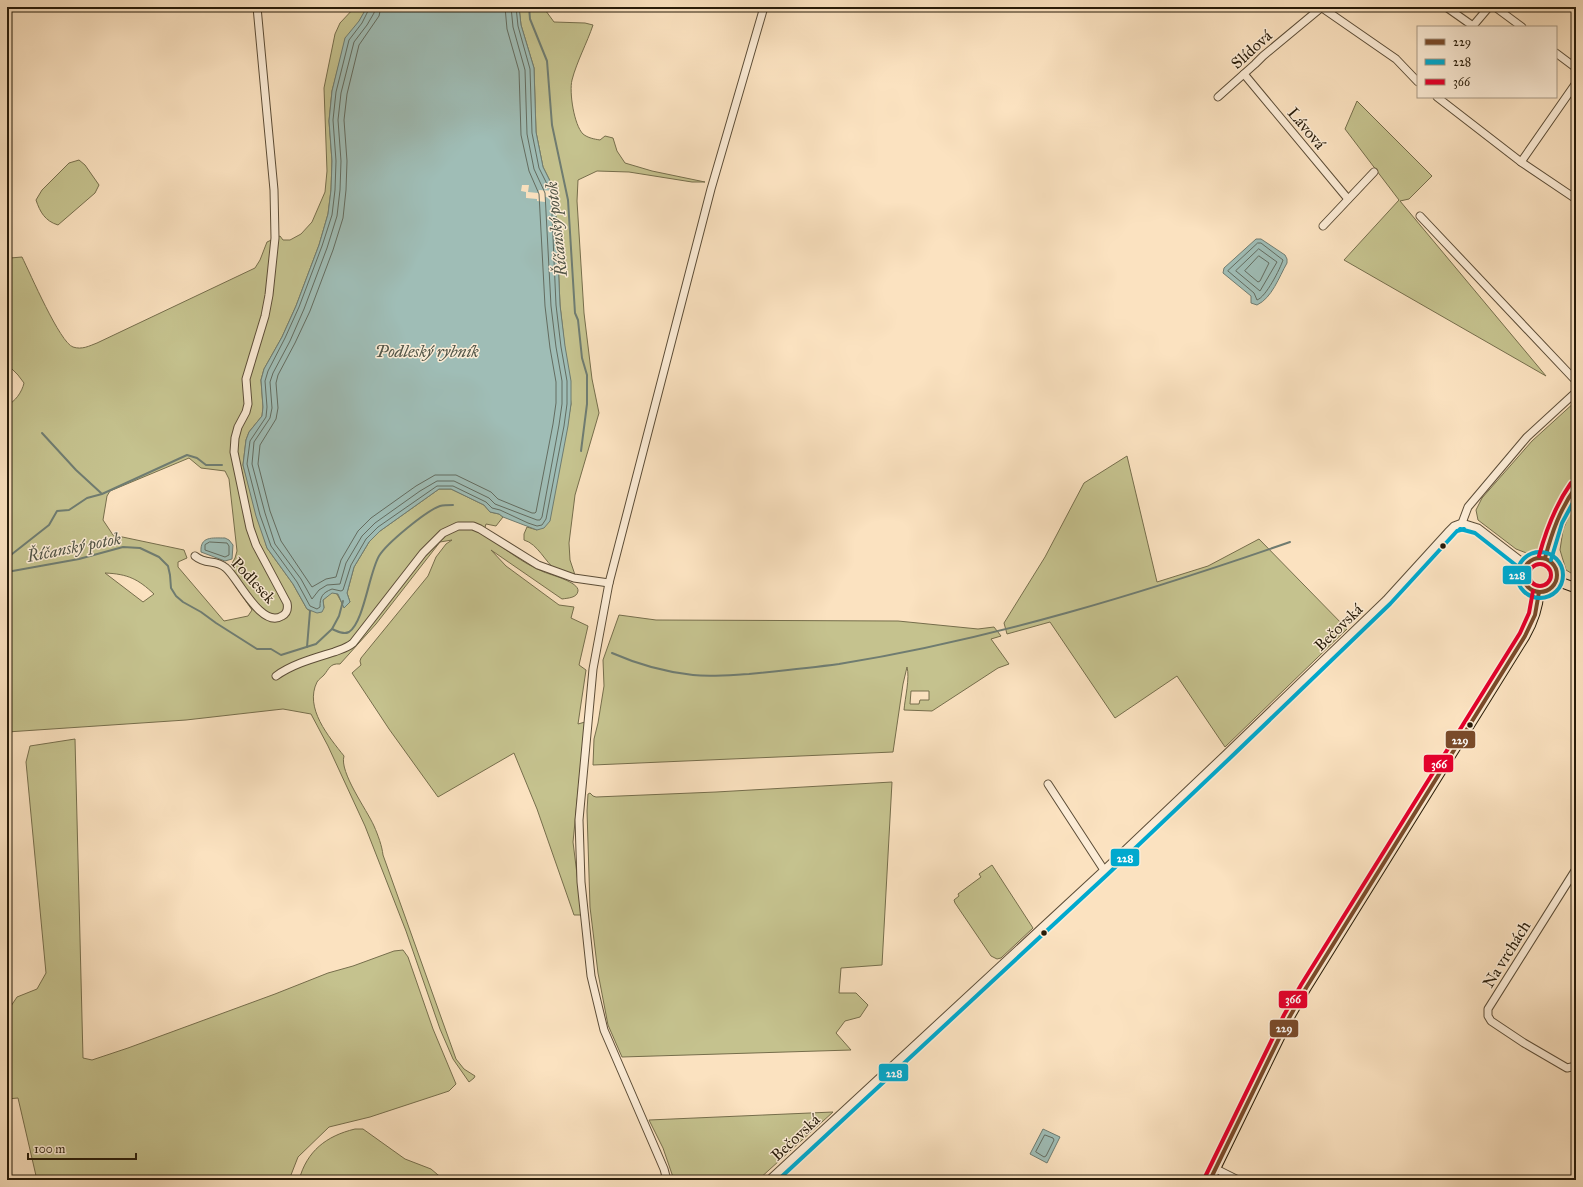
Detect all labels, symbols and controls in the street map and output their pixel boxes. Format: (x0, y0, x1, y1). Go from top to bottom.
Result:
street label: Slídová (1227, 26, 1276, 73)
legend (1417, 26, 1557, 98)
text: 229 (1453, 35, 1471, 49)
text: 228 (1453, 55, 1471, 69)
text: 366 (1453, 75, 1471, 89)
street label: Lávová (1284, 104, 1330, 153)
water label: Říčanský potok (541, 180, 572, 279)
water label: Podleský rybník (375, 341, 479, 362)
water label: Říčanský potok (24, 528, 123, 567)
unlabelled marker (1438, 541, 1448, 551)
street label: Podlesek (228, 553, 280, 608)
line badge: 228 (1502, 565, 1532, 585)
text: 228 (1509, 569, 1525, 582)
street label: Bečovská (1310, 600, 1367, 655)
unlabelled marker (1465, 720, 1475, 730)
line badge: 229 (1445, 730, 1476, 749)
text: 229 (1452, 734, 1468, 748)
line badge: 366 (1423, 754, 1454, 773)
text: 366 (1431, 758, 1448, 772)
line badge: 228 (1110, 848, 1140, 867)
text: 228 (1117, 852, 1133, 865)
street label: Na vrchách (1478, 917, 1534, 991)
unlabelled marker (1039, 928, 1049, 938)
line badge: 366 (1278, 990, 1308, 1009)
text: 366 (1285, 993, 1302, 1007)
line badge: 229 (1269, 1019, 1299, 1038)
text: 229 (1276, 1022, 1292, 1036)
line badge: 228 (878, 1063, 909, 1082)
text: 228 (886, 1067, 902, 1080)
street label: Bečovská (767, 1110, 824, 1165)
scale bar (28, 1135, 136, 1161)
text: 100 m (34, 1142, 65, 1156)

